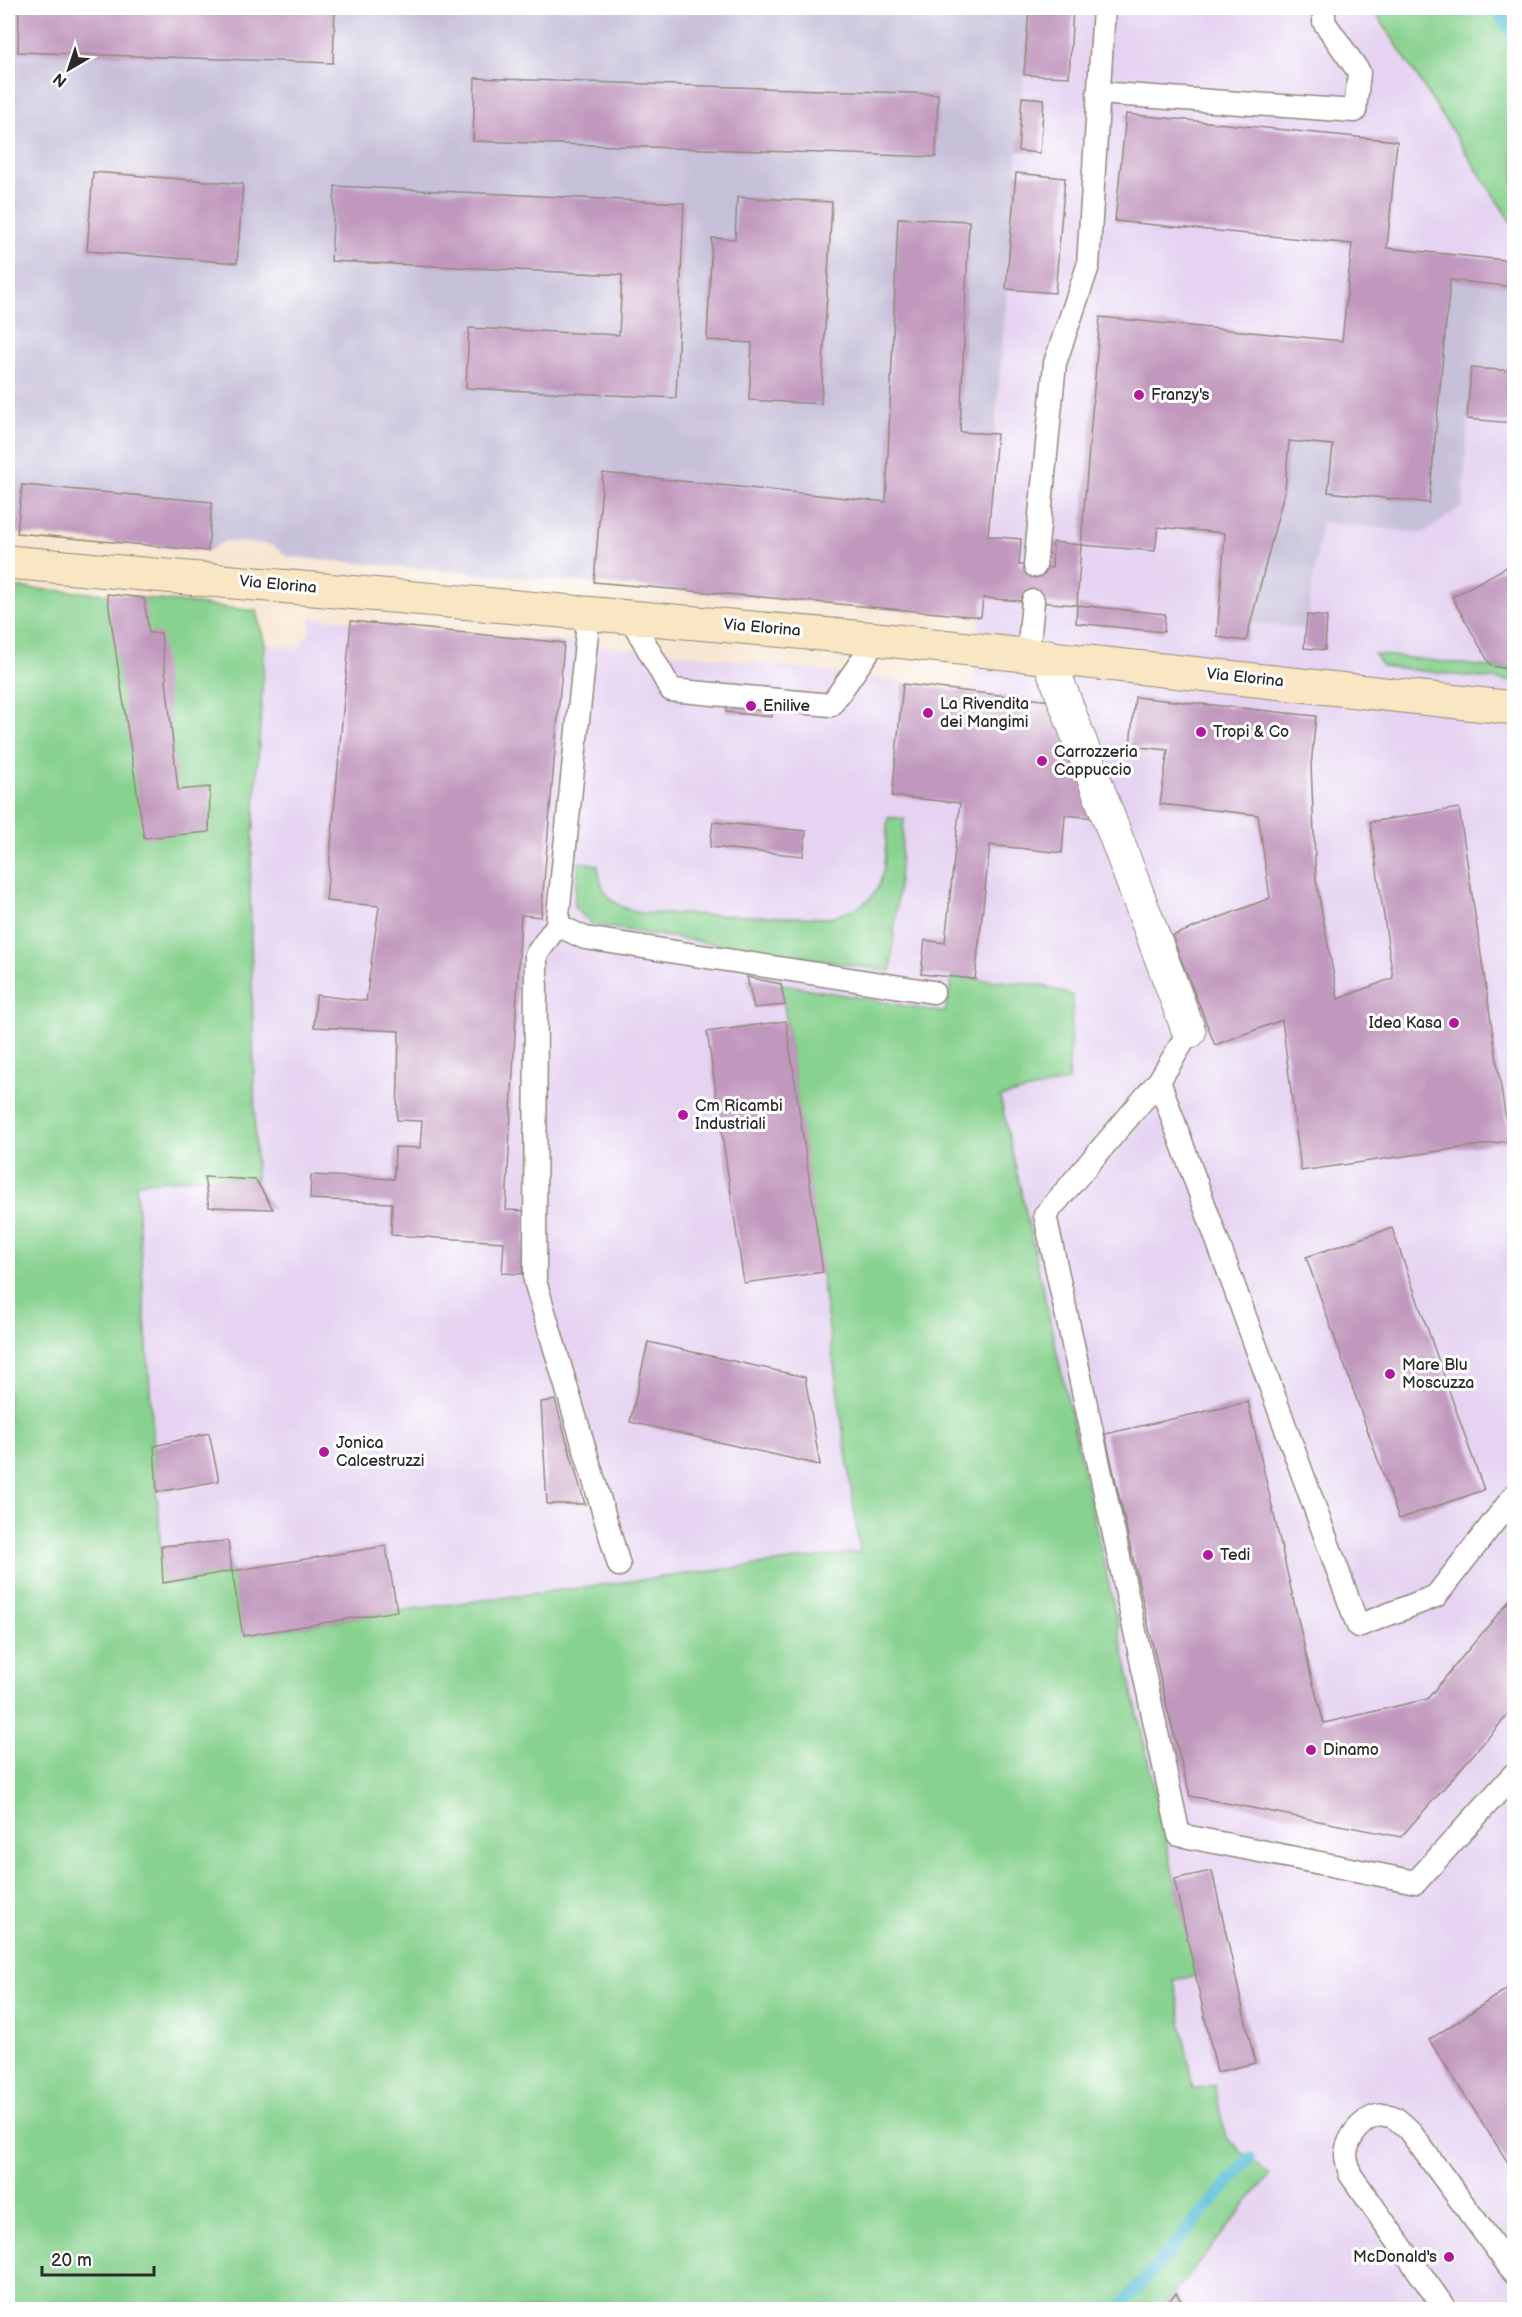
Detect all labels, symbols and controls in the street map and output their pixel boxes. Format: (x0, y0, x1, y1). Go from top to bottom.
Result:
north arrow (39, 39, 99, 99)
text: N (50, 68, 71, 91)
place label: Franzy's (1151, 386, 1209, 405)
marker: Franzy's (1132, 388, 1146, 402)
street label: Via Elorina (238, 572, 318, 598)
street label: Via Elorina (722, 615, 802, 641)
street label: Via Elorina (1205, 664, 1285, 692)
place label: La Rivendita dei Mangimi (940, 695, 1029, 732)
place label: Enilive (763, 697, 811, 716)
marker: Enilive (744, 699, 758, 713)
marker: La Rivendita dei Mangimi (921, 706, 935, 720)
place label: Tropi & Co (1213, 723, 1289, 742)
marker: Tropi & Co (1194, 725, 1208, 739)
place label: Carrozzeria Cappuccio (1054, 743, 1138, 780)
marker: Carrozzeria Cappuccio (1035, 754, 1049, 768)
place label: Idea Kasa (1369, 1014, 1442, 1033)
marker: Idea Kasa (1447, 1016, 1461, 1030)
place label: Cm Ricambi Industriali (695, 1097, 783, 1134)
marker: Cm Ricambi Industriali (676, 1108, 690, 1122)
place label: Mare Blu Moscuzza (1402, 1356, 1474, 1393)
marker: Mare Blu Moscuzza (1383, 1367, 1397, 1381)
place label: Jonica Calcestruzzi (336, 1434, 424, 1471)
marker: Jonica Calcestruzzi (317, 1445, 331, 1459)
place label: Tedi (1220, 1546, 1250, 1565)
marker: Tedi (1201, 1548, 1215, 1562)
place label: Dinamo (1323, 1741, 1379, 1760)
marker: Dinamo (1304, 1743, 1318, 1757)
scale bar (42, 2239, 154, 2277)
place label: McDonald's (1353, 2248, 1437, 2267)
text: 20 m (51, 2250, 92, 2271)
marker: McDonald's (1442, 2250, 1456, 2264)

